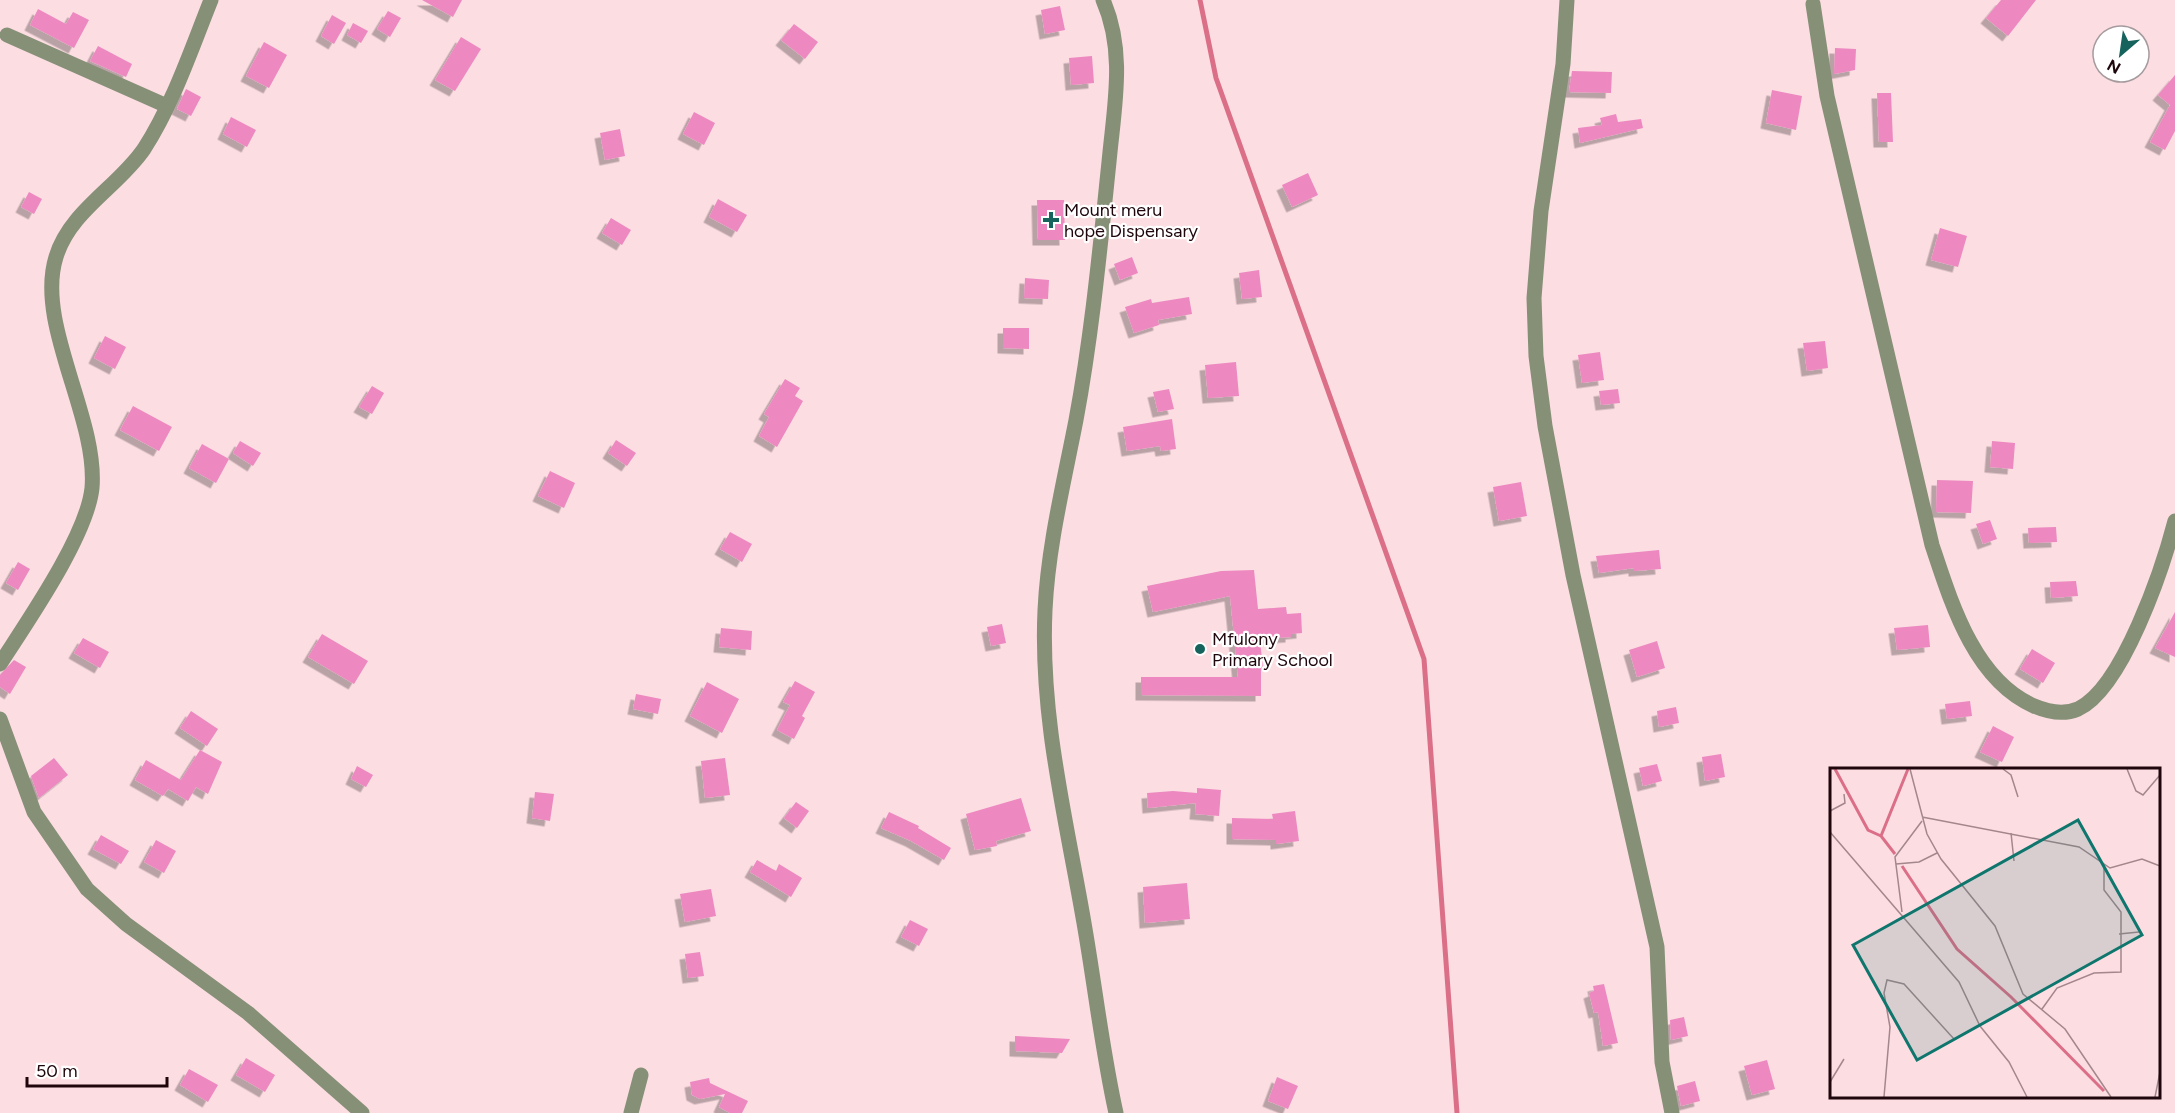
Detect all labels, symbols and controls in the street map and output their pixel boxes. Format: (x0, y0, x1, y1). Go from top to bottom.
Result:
north arrow (2091, 24, 2151, 84)
text: N (2104, 55, 2124, 78)
place label: Mount meru hope Dispensary (1064, 199, 1199, 242)
marker: Mount meru hope Dispensary (1042, 211, 1060, 229)
place label: Mfulony Primary School (1212, 628, 1333, 671)
marker: Mfulony Primary School (1193, 642, 1207, 656)
inset map (1830, 768, 2160, 1098)
scale bar (27, 1050, 166, 1088)
text: 50 m (36, 1060, 78, 1082)

